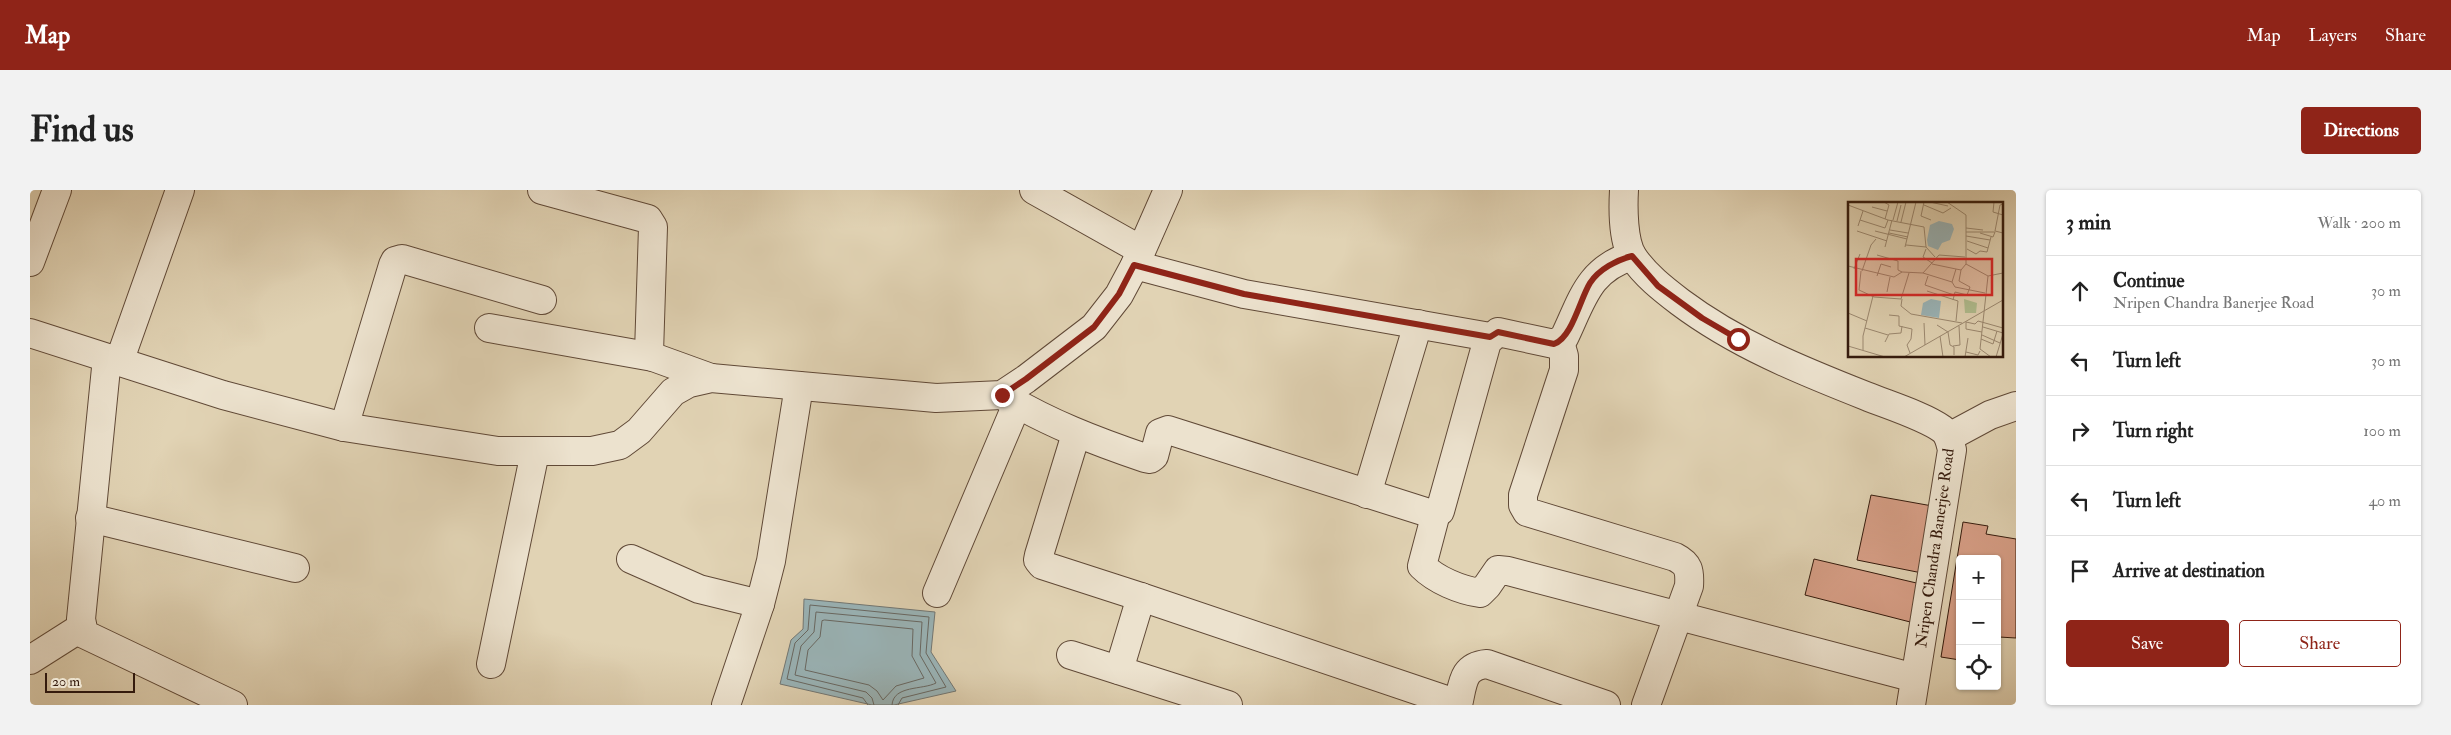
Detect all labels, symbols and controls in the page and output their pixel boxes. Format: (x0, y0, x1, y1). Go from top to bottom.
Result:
text: Map (25, 20, 70, 51)
text: Map (2247, 24, 2281, 47)
text: Layers (2309, 24, 2357, 47)
text: Share (2385, 24, 2426, 47)
button: Directions (2301, 107, 2421, 154)
text: Find us (30, 108, 134, 152)
inset map (1848, 202, 2004, 358)
text: 3 min (2066, 209, 2111, 236)
text: Walk · 200 m (2318, 213, 2401, 233)
text: Continue (2113, 269, 2184, 293)
icon: ahead (2066, 277, 2094, 305)
text: 30 m (2371, 281, 2401, 301)
text: Nripen Chandra Banerjee Road (2113, 293, 2314, 313)
route start (1727, 328, 1750, 351)
icon: left (2066, 347, 2094, 375)
text: Turn left (2113, 349, 2181, 373)
text: 30 m (2371, 351, 2401, 371)
route end (991, 384, 1014, 407)
icon: right (2066, 417, 2094, 445)
text: Turn right (2113, 419, 2193, 443)
text: 100 m (2363, 421, 2401, 441)
street label: Nripen Chandra Banerjee Road (1911, 447, 1960, 649)
icon: left (2066, 487, 2094, 515)
text: Turn left (2113, 489, 2181, 513)
text: 40 m (2368, 491, 2401, 511)
map controls (1956, 555, 2001, 690)
button: + (1956, 555, 2001, 600)
icon: arrive (2066, 557, 2094, 585)
text: Arrive at destination (2113, 559, 2265, 583)
button: − (1956, 600, 2001, 645)
button: Save (2066, 620, 2229, 667)
button: Share (2239, 620, 2401, 667)
button: locate (1956, 645, 2001, 690)
scale bar (45, 670, 135, 693)
text: 20 m (52, 673, 80, 690)

